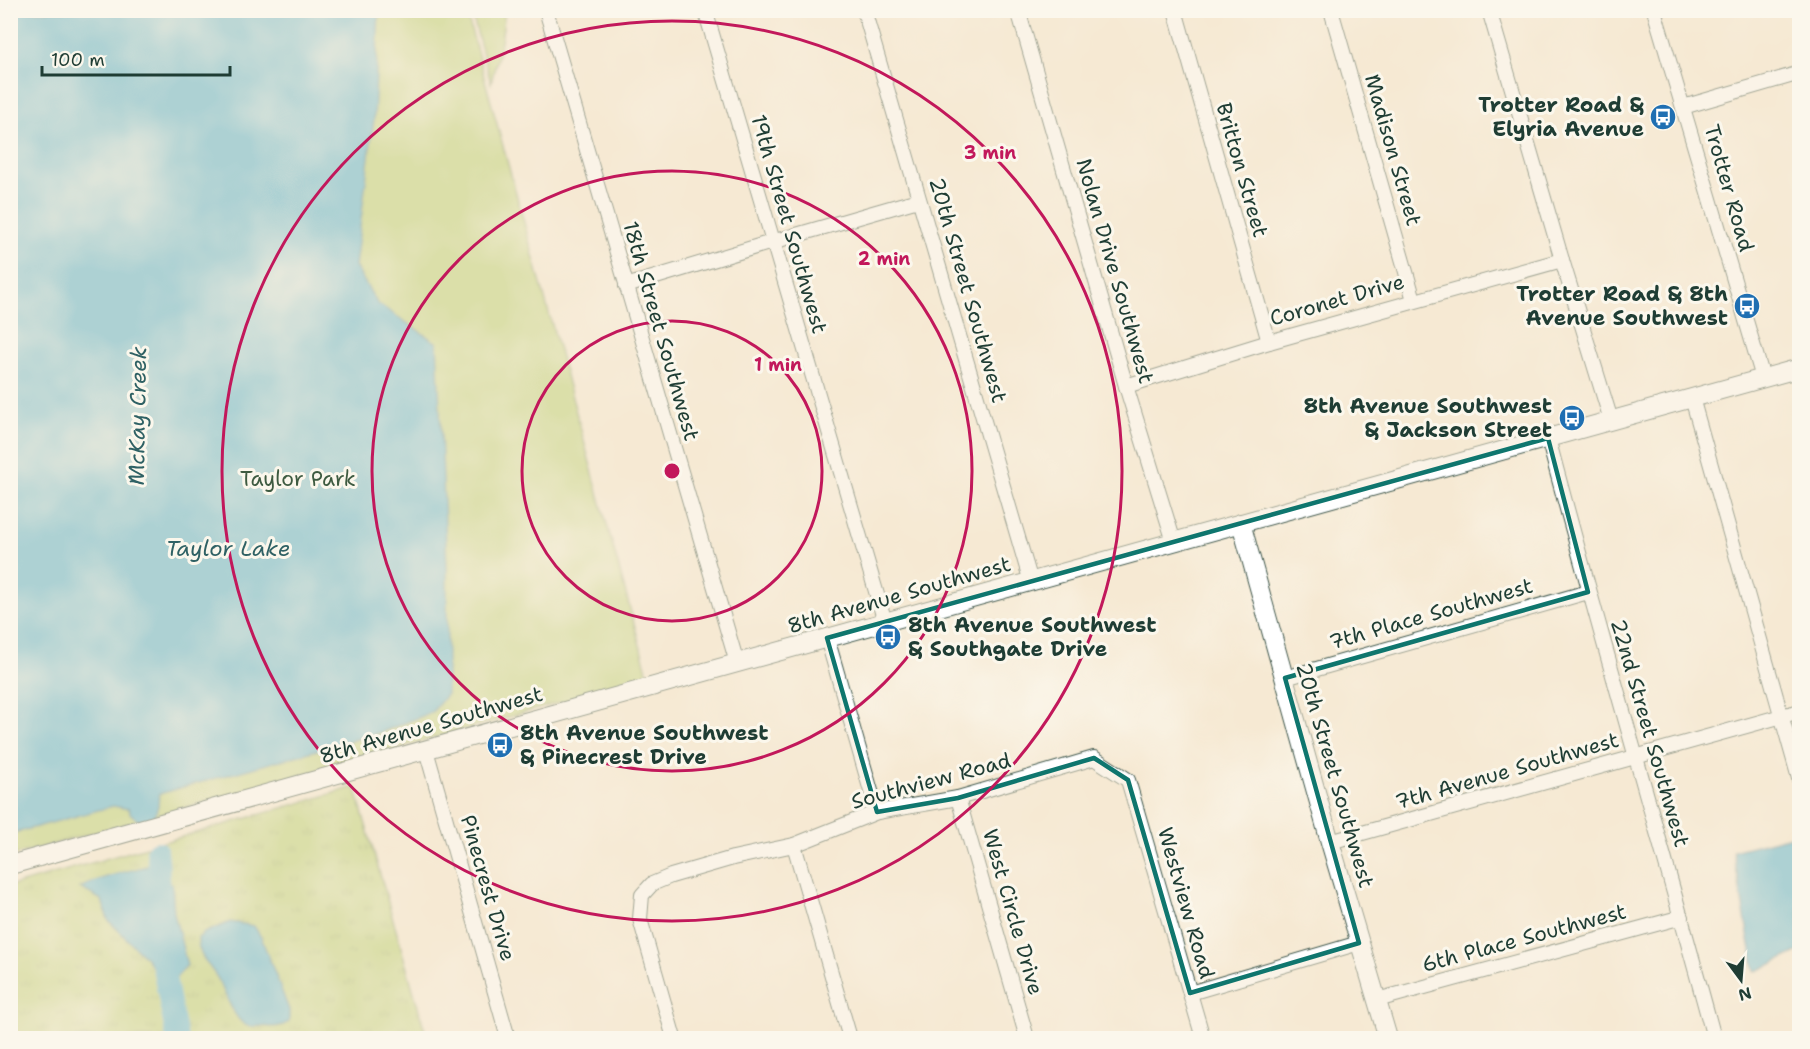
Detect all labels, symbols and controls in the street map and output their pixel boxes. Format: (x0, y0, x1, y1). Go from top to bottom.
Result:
scale bar (42, 39, 230, 77)
text: 100 m (51, 48, 105, 72)
street label: Madison Street (1358, 71, 1428, 229)
place label: Trotter Road & Elyria Avenue (1478, 91, 1645, 143)
street label: Britton Street (1209, 99, 1275, 241)
bus stop icon: Trotter Road & Elyria Avenue (1648, 102, 1678, 132)
street label: 19th Street Southwest (744, 111, 834, 337)
street label: Trotter Road (1697, 121, 1761, 255)
text: 3 min (964, 141, 1016, 165)
street label: Nolan Drive Southwest (1069, 155, 1161, 387)
street label: 20th Street Southwest (922, 174, 1014, 406)
street label: 18th Street Southwest (616, 218, 706, 444)
text: 2 min (858, 247, 910, 271)
street label: Coronet Drive (1266, 267, 1408, 333)
place label: Trotter Road & 8th Avenue Southwest (1516, 280, 1728, 332)
bus stop icon: Trotter Road & 8th Avenue Southwest (1732, 291, 1762, 321)
water label: McKay Creek (122, 346, 153, 486)
text: 1 min (754, 353, 802, 377)
place label: 8th Avenue Southwest & Jackson Street (1304, 392, 1552, 444)
bus stop icon: 8th Avenue Southwest & Jackson Street (1557, 403, 1587, 433)
centre of rings (662, 461, 682, 481)
park label: Taylor Park (240, 465, 356, 493)
water label: Taylor Lake (166, 534, 290, 563)
street label: 8th Avenue Southwest (784, 550, 1014, 640)
street label: 7th Place Southwest (1326, 572, 1536, 656)
place label: 8th Avenue Southwest & Southgate Drive (908, 611, 1156, 663)
street label: 22nd Street Southwest (1604, 616, 1696, 850)
bus stop icon: 8th Avenue Southwest & Southgate Drive (873, 622, 903, 652)
street label: 20th Street Southwest (1289, 659, 1381, 891)
street label: 8th Avenue Southwest (316, 680, 546, 770)
place label: 8th Avenue Southwest & Pinecrest Drive (520, 719, 768, 771)
street label: 7th Avenue Southwest (1392, 726, 1622, 816)
bus stop icon: 8th Avenue Southwest & Pinecrest Drive (485, 730, 515, 760)
street label: Southview Road (848, 746, 1014, 816)
street label: Pinecrest Drive (454, 812, 522, 964)
street label: Westview Road (1151, 824, 1221, 982)
street label: West Circle Drive (976, 826, 1050, 998)
street label: 6th Place Southwest (1419, 897, 1629, 979)
north arrow (1711, 950, 1771, 1010)
text: N (1736, 982, 1754, 1006)

